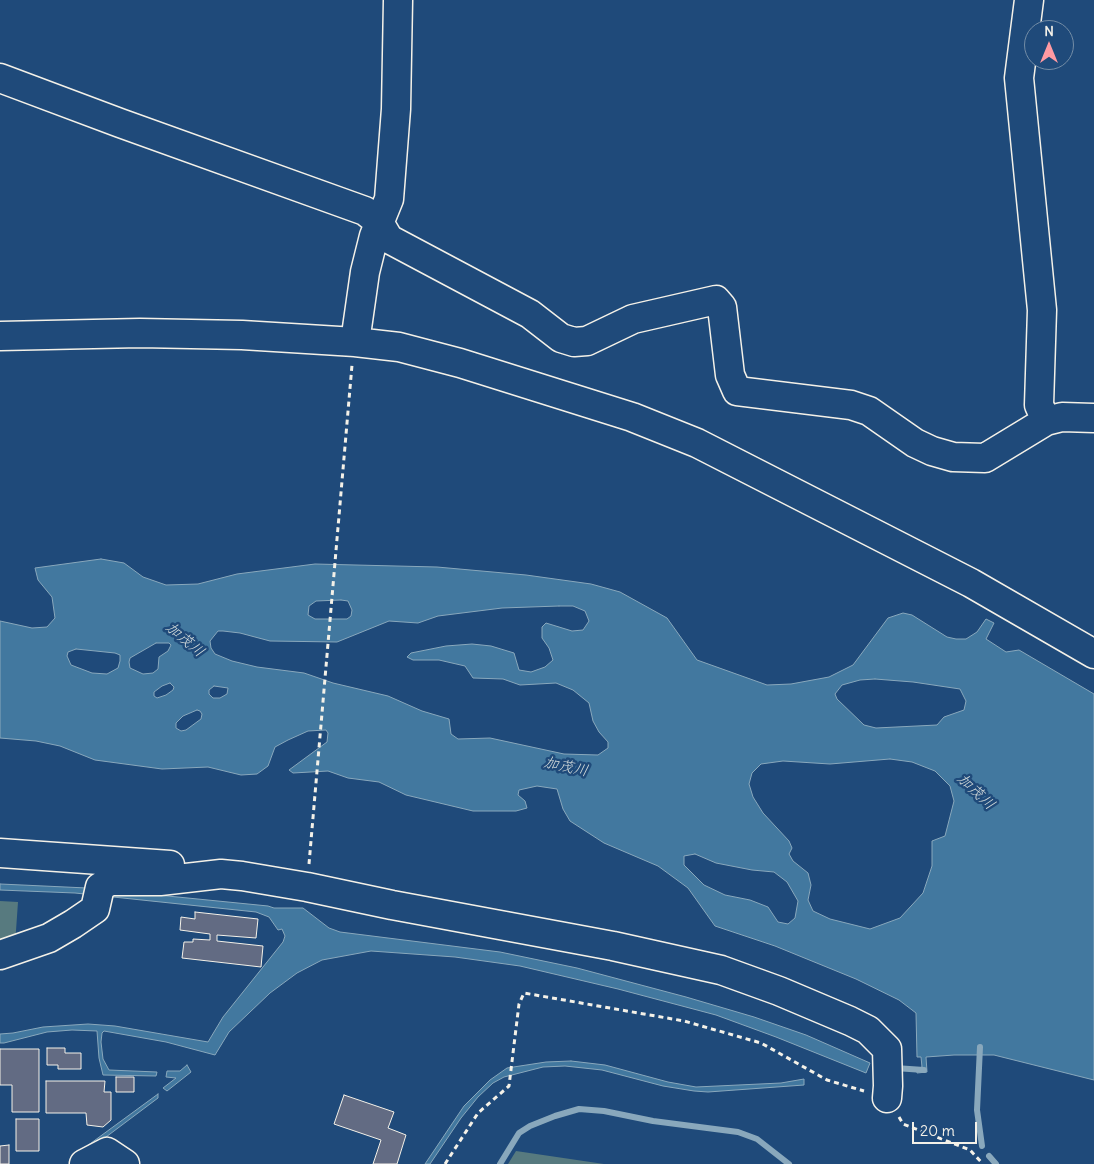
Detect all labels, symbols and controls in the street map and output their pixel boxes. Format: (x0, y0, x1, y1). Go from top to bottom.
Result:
north arrow (1024, 20, 1074, 70)
text: N (1044, 22, 1054, 40)
water label: 加茂川 (162, 619, 208, 661)
water label: 加茂川 (542, 754, 590, 780)
water label: 加茂川 (953, 770, 999, 814)
scale bar (914, 1112, 979, 1144)
text: 20 m (920, 1121, 955, 1140)

